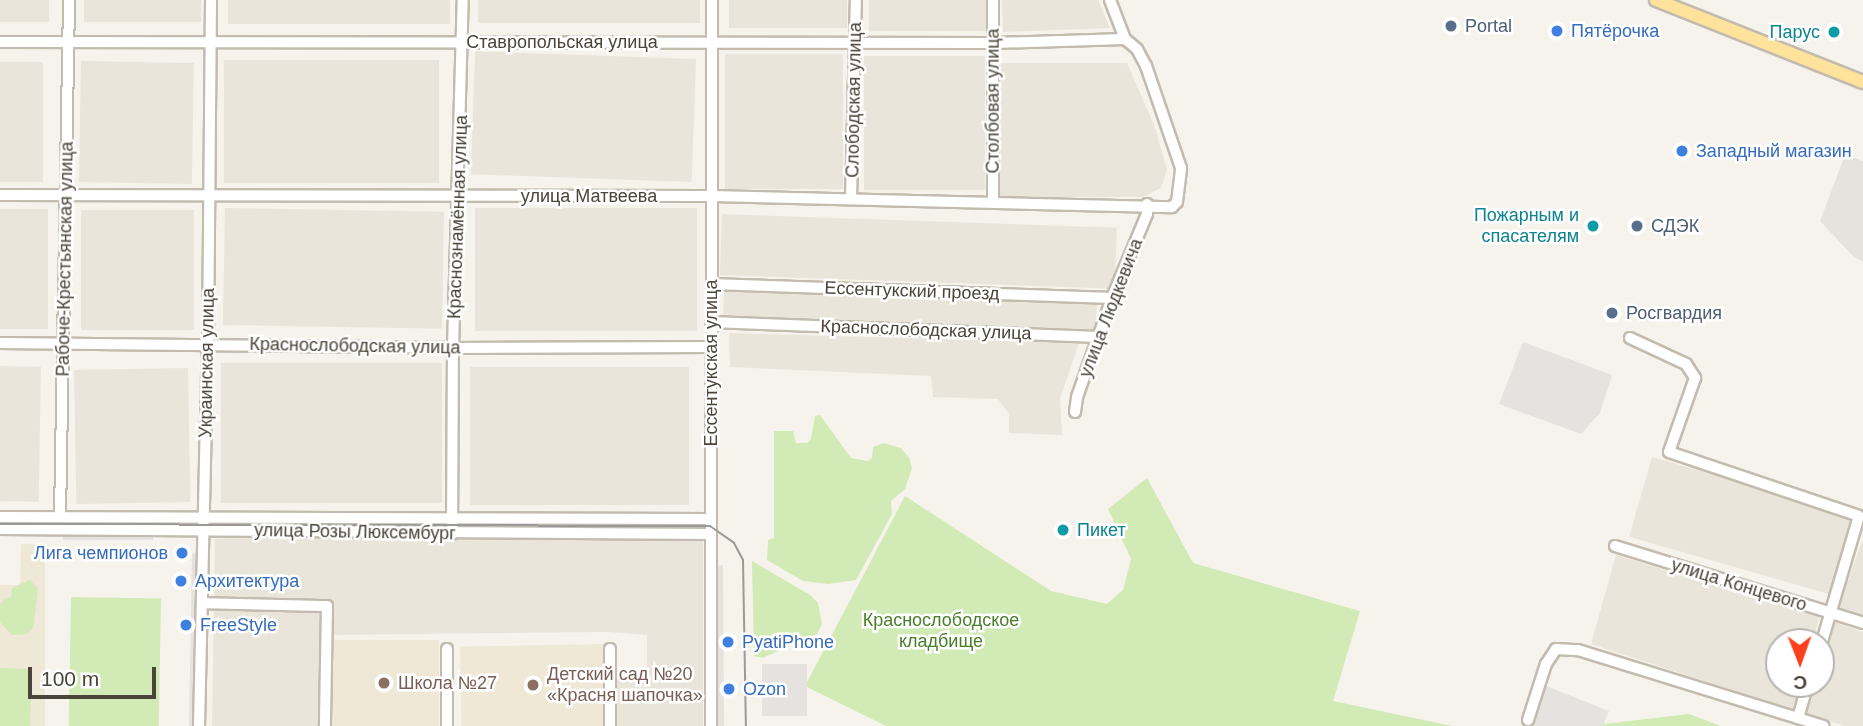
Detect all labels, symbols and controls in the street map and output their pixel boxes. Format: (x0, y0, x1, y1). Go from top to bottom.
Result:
place label: Portal (1465, 15, 1512, 37)
marker: Portal (1443, 18, 1459, 34)
place label: Пятёрочка (1571, 20, 1659, 42)
place label: Парус (1769, 21, 1820, 43)
street label: Слободская улица (842, 22, 866, 178)
marker: Пятёрочка (1549, 23, 1565, 39)
marker: Парус (1826, 24, 1842, 40)
street label: Столбовая улица (982, 28, 1004, 174)
street label: Ставропольская улица (466, 31, 658, 53)
street label: Краснознамённая улица (444, 115, 472, 319)
place label: Западный магазин (1696, 140, 1852, 162)
street label: Рабоче-Крестьянская улица (52, 141, 78, 377)
marker: Западный магазин (1674, 143, 1690, 159)
street label: улица Матвеева (521, 185, 657, 207)
place label: Пожарным и спасателям (1474, 205, 1579, 248)
place label: СДЭК (1651, 215, 1699, 237)
marker: Пожарным и спасателям (1585, 218, 1601, 234)
marker: СДЭК (1629, 218, 1645, 234)
street label: улица Людкевича (1075, 236, 1147, 380)
street label: Ессентукский проезд (824, 277, 1000, 305)
street label: Ессентукская улица (700, 280, 722, 446)
street label: Украинская улица (195, 288, 219, 438)
place label: Росгвардия (1626, 302, 1722, 324)
marker: Росгвардия (1604, 305, 1620, 321)
street label: Краснослободская улица (820, 316, 1032, 344)
street label: Краснослободская улица (249, 333, 461, 359)
street label: улица Розы Люксембург (254, 519, 456, 545)
place label: Пикет (1077, 519, 1126, 541)
marker: Пикет (1055, 522, 1071, 538)
place label: Лига чемпионов (34, 542, 168, 564)
marker: Лига чемпионов (174, 545, 190, 561)
street label: улица Концевого (1669, 554, 1809, 616)
place label: Архитектура (195, 570, 299, 592)
marker: Архитектура (173, 573, 189, 589)
park label: Краснослободское кладбище (863, 610, 1019, 652)
place label: FreeStyle (200, 614, 277, 636)
marker: FreeStyle (178, 617, 194, 633)
north arrow (1765, 628, 1835, 698)
place label: PyatiPhone (742, 631, 834, 653)
marker: PyatiPhone (720, 634, 736, 650)
scale bar (32, 652, 159, 696)
place label: Детский сад №20 «Красня шапочка» (547, 664, 703, 706)
text: 100 m (41, 667, 99, 690)
place label: Школа №27 (398, 672, 497, 694)
text: С (1793, 672, 1807, 693)
marker: Школа №27 (376, 675, 392, 691)
marker: Детский сад №20 «Красня шапочка» (525, 677, 541, 693)
place label: Ozon (743, 678, 786, 700)
marker: Ozon (721, 681, 737, 697)

